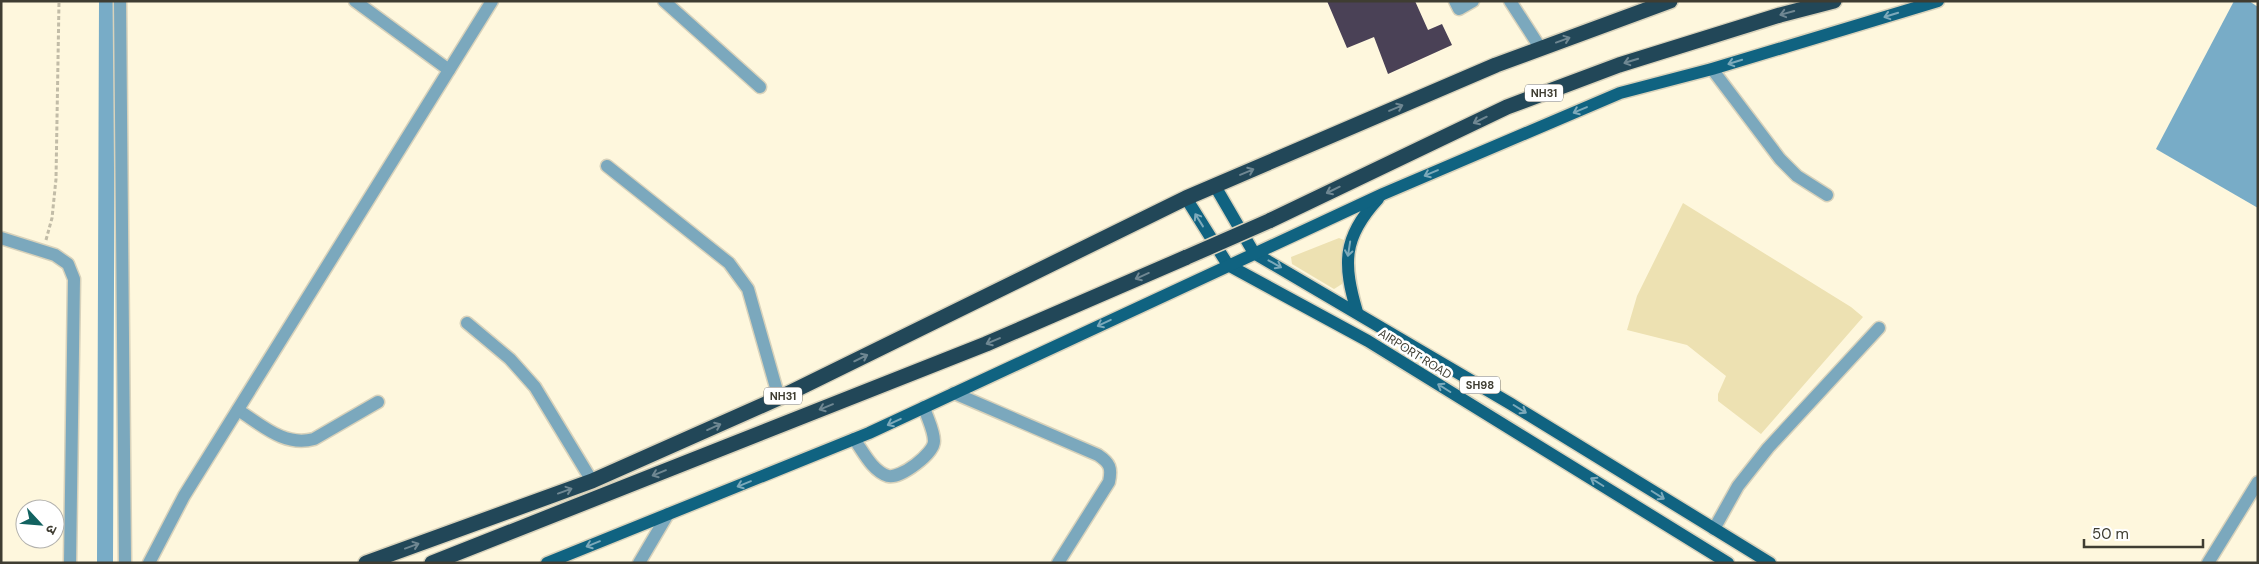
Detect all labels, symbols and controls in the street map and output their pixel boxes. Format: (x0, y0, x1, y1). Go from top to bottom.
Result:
one-way arrow (1779, 9, 1795, 19)
one-way arrow (1883, 11, 1899, 21)
one-way arrow (1555, 35, 1570, 44)
one-way arrow (1624, 56, 1640, 66)
one-way arrow (1728, 57, 1744, 67)
road number: NH31 (1525, 85, 1563, 102)
one-way arrow (1388, 102, 1403, 112)
one-way arrow (1573, 105, 1588, 115)
one-way arrow (1473, 116, 1488, 125)
one-way arrow (1239, 166, 1254, 176)
one-way arrow (1424, 169, 1439, 179)
one-way arrow (1326, 186, 1341, 195)
one-way arrow (1194, 213, 1204, 227)
one-way arrow (1344, 241, 1354, 257)
one-way arrow (1267, 259, 1282, 269)
one-way arrow (1135, 272, 1150, 282)
one-way arrow (1097, 318, 1112, 328)
street label: AIRPORT ROAD (1375, 325, 1455, 383)
one-way arrow (986, 336, 1001, 346)
one-way arrow (853, 353, 868, 362)
road number: SH98 (1460, 376, 1500, 394)
one-way arrow (1438, 383, 1452, 393)
road number: NH31 (764, 388, 802, 404)
one-way arrow (819, 403, 834, 412)
one-way arrow (1513, 404, 1527, 414)
one-way arrow (887, 417, 902, 427)
one-way arrow (706, 421, 721, 431)
one-way arrow (651, 470, 666, 479)
one-way arrow (1591, 477, 1605, 487)
one-way arrow (737, 479, 752, 489)
one-way arrow (556, 486, 572, 495)
one-way arrow (1651, 489, 1665, 500)
north arrow (15, 499, 65, 549)
scale bar (2084, 516, 2203, 548)
text: उ (41, 522, 62, 538)
text: 50 m (2092, 524, 2129, 544)
one-way arrow (586, 540, 601, 550)
one-way arrow (404, 541, 419, 550)

